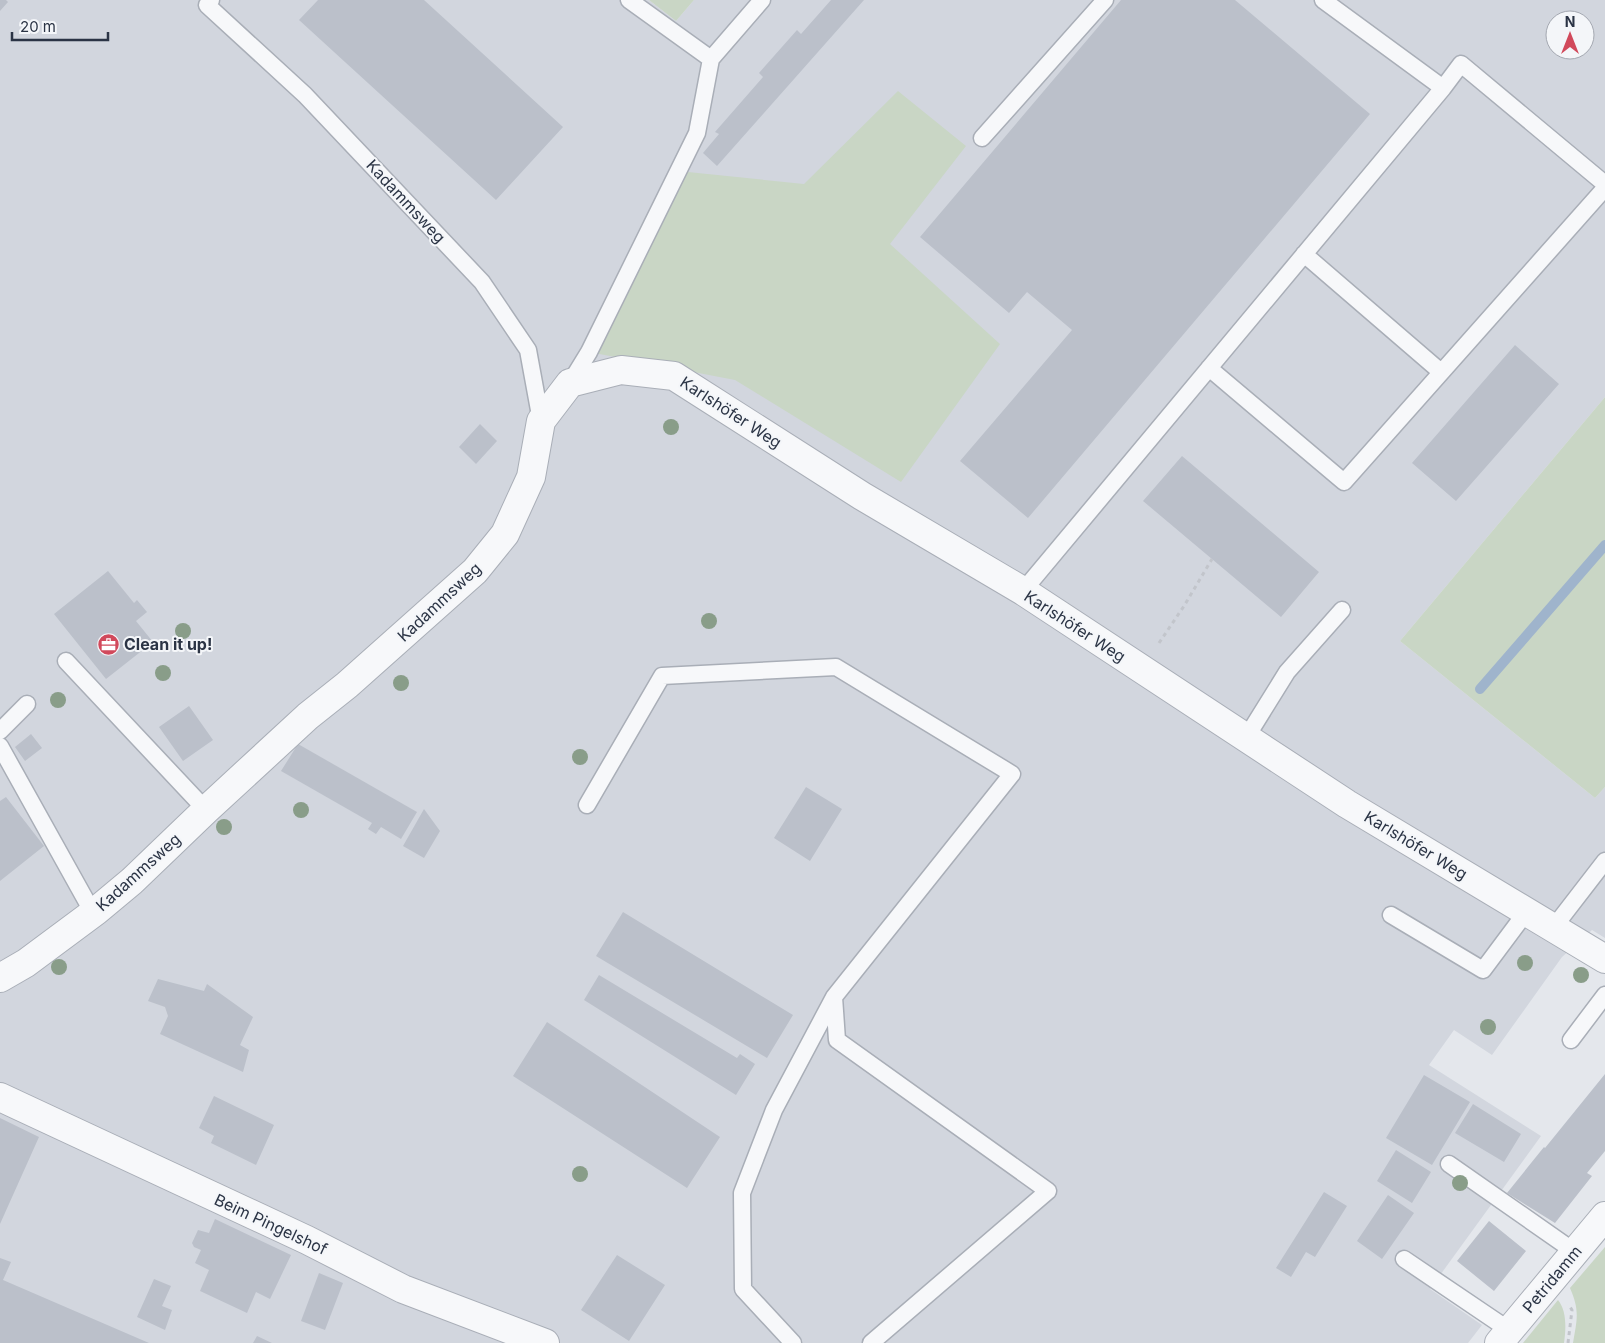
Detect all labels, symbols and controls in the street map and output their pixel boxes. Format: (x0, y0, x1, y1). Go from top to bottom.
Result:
scale bar (12, 10, 109, 42)
north arrow (1545, 10, 1595, 60)
text: N (1565, 13, 1575, 30)
text: 20 m (20, 17, 56, 36)
street label: Kadammsweg (362, 155, 450, 247)
street label: Karlshöfer Weg (677, 372, 785, 452)
street label: Kadammsweg (393, 558, 485, 646)
street label: Karlshöfer Weg (1021, 586, 1129, 666)
office icon: Clean it up! (96, 632, 120, 656)
place label: Clean it up! (124, 634, 212, 654)
street label: Karlshöfer Weg (1361, 806, 1471, 884)
street label: Kadammsweg (92, 829, 184, 915)
street label: Beim Pingelshof (211, 1189, 331, 1259)
street label: Petridamm (1518, 1241, 1586, 1317)

